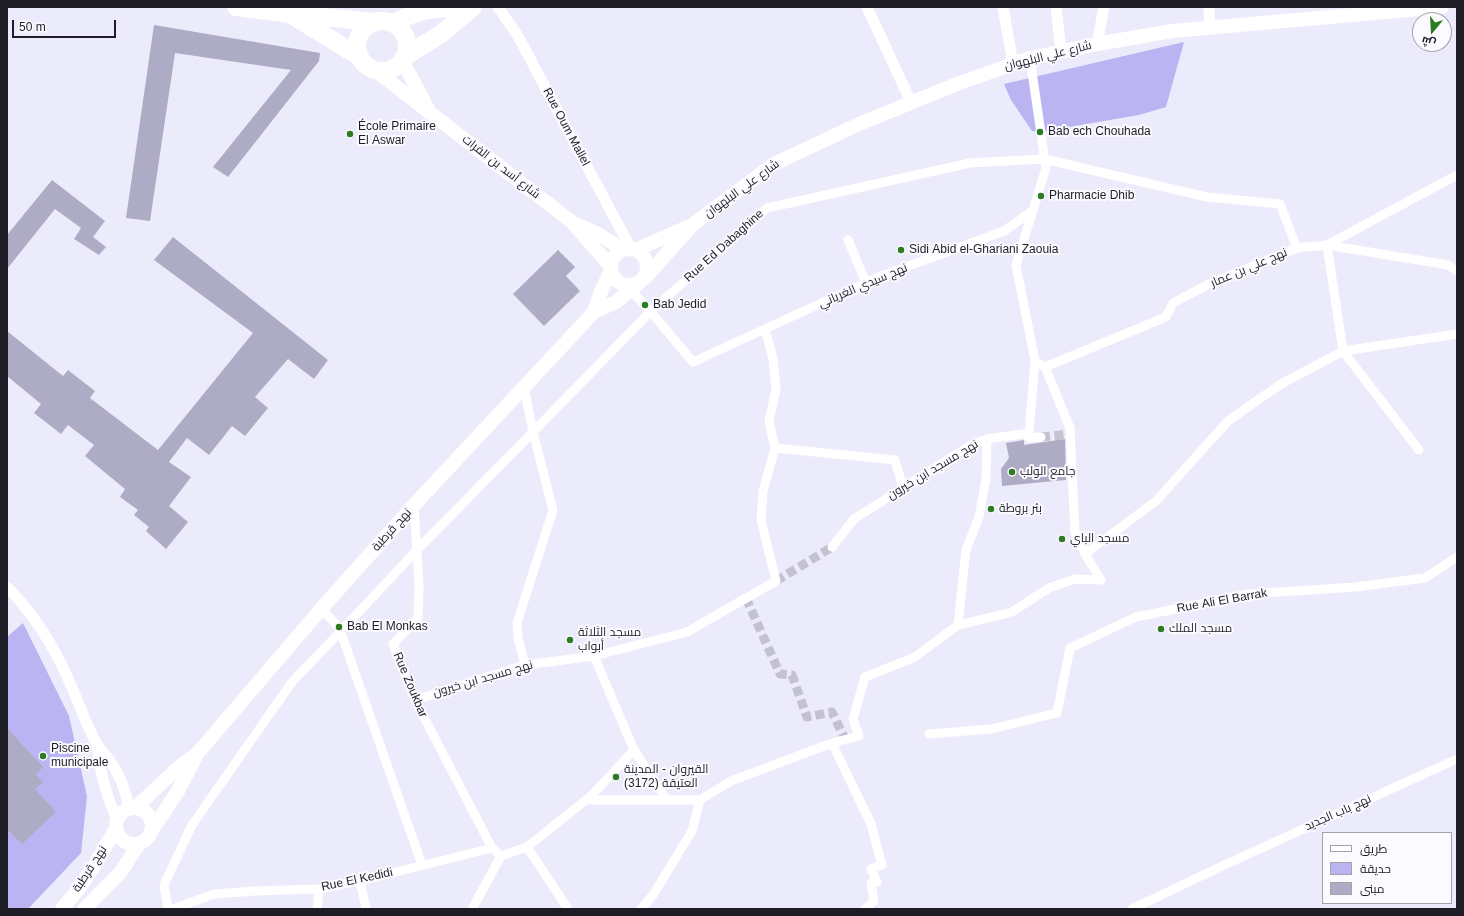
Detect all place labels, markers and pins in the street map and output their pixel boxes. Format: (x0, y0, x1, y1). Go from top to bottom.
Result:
place label: École Primaire El Aswar (358, 120, 436, 148)
place label: Bab ech Chouhada (1048, 125, 1151, 139)
marker: Bab ech Chouhada (1035, 127, 1045, 137)
marker: École Primaire El Aswar (345, 129, 355, 139)
place label: Pharmacie Dhib (1049, 189, 1134, 203)
marker: Pharmacie Dhib (1036, 191, 1046, 201)
place label: Sidi Abid el-Ghariani Zaouia (909, 243, 1058, 257)
marker: Sidi Abid el-Ghariani Zaouia (896, 245, 906, 255)
place label: Bab Jedid (653, 298, 706, 312)
marker: Bab Jedid (640, 300, 650, 310)
place label: جامع الولب (1020, 465, 1075, 479)
marker: جامع الولب (1007, 467, 1017, 477)
place label: بئر بروطة (999, 502, 1042, 516)
marker: بئر بروطة (986, 504, 996, 514)
place label: مسجد الباي (1070, 532, 1129, 546)
marker: مسجد الباي (1057, 534, 1067, 544)
place label: Bab El Monkas (347, 620, 428, 634)
marker: Bab El Monkas (334, 622, 344, 632)
place label: مسجد الملك (1169, 622, 1232, 636)
marker: مسجد الملك (1156, 624, 1166, 634)
place label: مسجد الثلاثة أبواب (578, 626, 641, 654)
marker: مسجد الثلاثة أبواب (565, 635, 575, 645)
place label: Piscine municipale (51, 742, 108, 770)
marker: Piscine municipale (38, 751, 48, 761)
place label: القيروان - المدينة العتيقة (3172) (624, 763, 708, 791)
marker: القيروان - المدينة العتيقة (3172) (611, 772, 621, 782)

